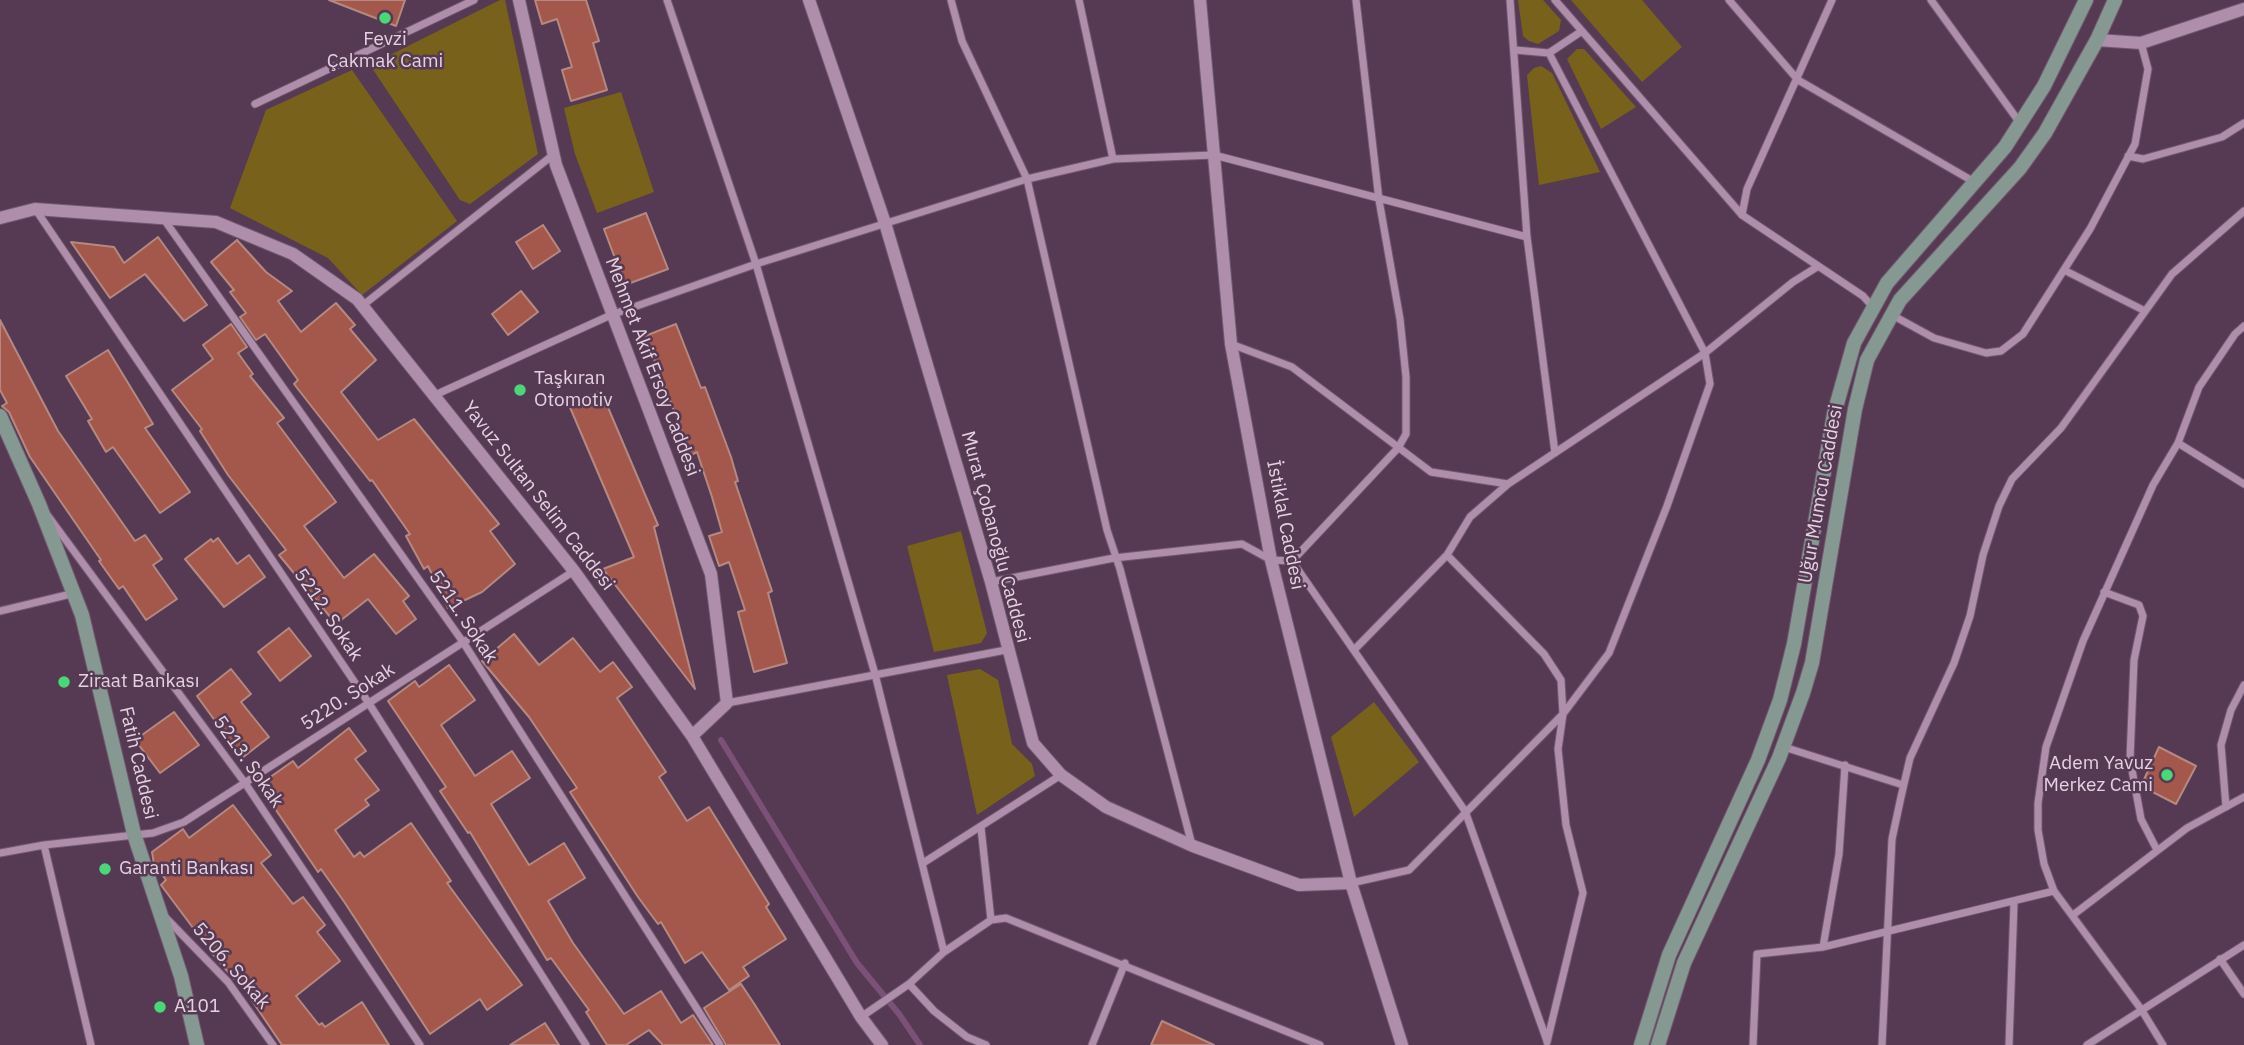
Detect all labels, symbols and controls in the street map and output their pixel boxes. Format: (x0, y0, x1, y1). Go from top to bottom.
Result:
marker: Fevzi Çakmak Cami (377, 10, 393, 26)
place label: Fevzi Çakmak Cami (327, 29, 443, 73)
street label: Mehmet Akif Ersoy Caddesi (600, 254, 704, 480)
place label: Taşkıran Otomotiv (534, 368, 613, 412)
marker: Taşkıran Otomotiv (512, 382, 528, 398)
street label: Yavuz Sultan Selim Caddesi (457, 397, 619, 595)
street label: Uğur Mumcu Caddesi (1794, 403, 1848, 585)
street label: Murat Çobanoğlu Caddesi (956, 429, 1034, 645)
street label: İstiklal Caddesi (1261, 458, 1309, 592)
street label: 5212. Sokak (289, 564, 367, 666)
street label: 5211. Sokak (424, 566, 502, 668)
street label: 5220. Sokak (297, 658, 399, 736)
place label: Ziraat Bankası (78, 671, 200, 693)
marker: Ziraat Bankası (56, 674, 72, 690)
street label: Fatih Caddesi (114, 704, 162, 822)
street label: 5213. Sokak (208, 712, 288, 812)
place label: Adem Yavuz Merkez Cami (2044, 753, 2153, 797)
marker: Adem Yavuz Merkez Cami (2159, 767, 2175, 783)
place label: Garanti Bankası (119, 858, 254, 880)
marker: Garanti Bankası (97, 861, 113, 877)
street label: 5206. Sokak (187, 918, 275, 1014)
place label: A101 (174, 996, 220, 1018)
marker: A101 (152, 999, 168, 1015)

